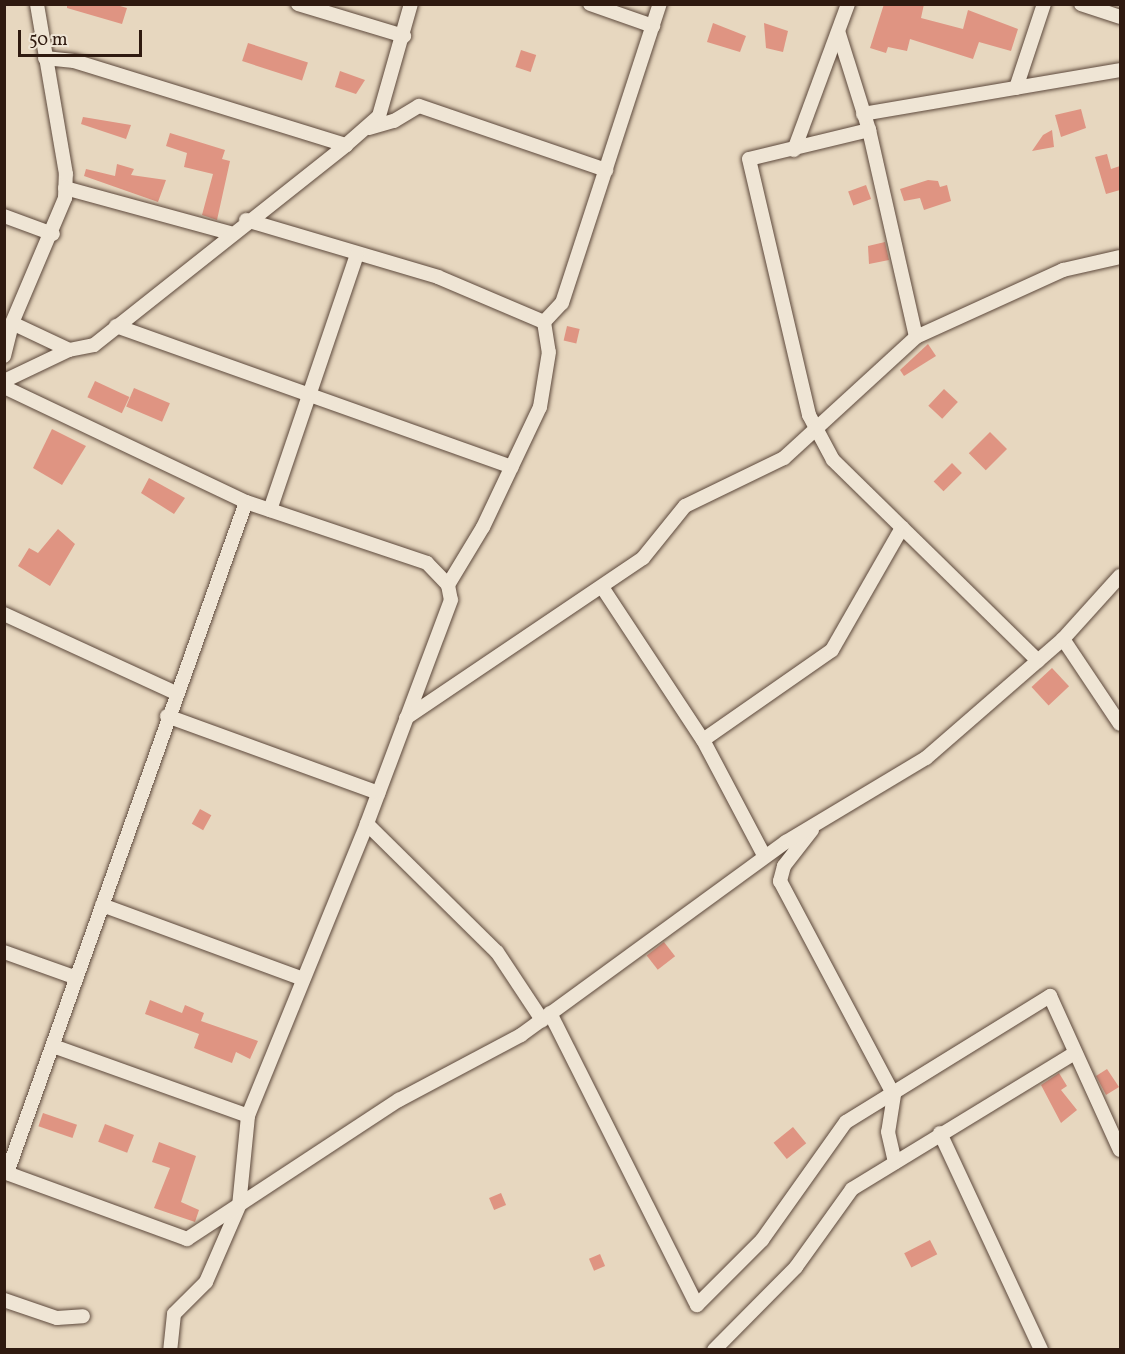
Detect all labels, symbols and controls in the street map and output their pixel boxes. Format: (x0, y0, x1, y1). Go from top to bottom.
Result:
scale bar (21, 18, 146, 56)
text: 50 m (29, 28, 68, 53)

